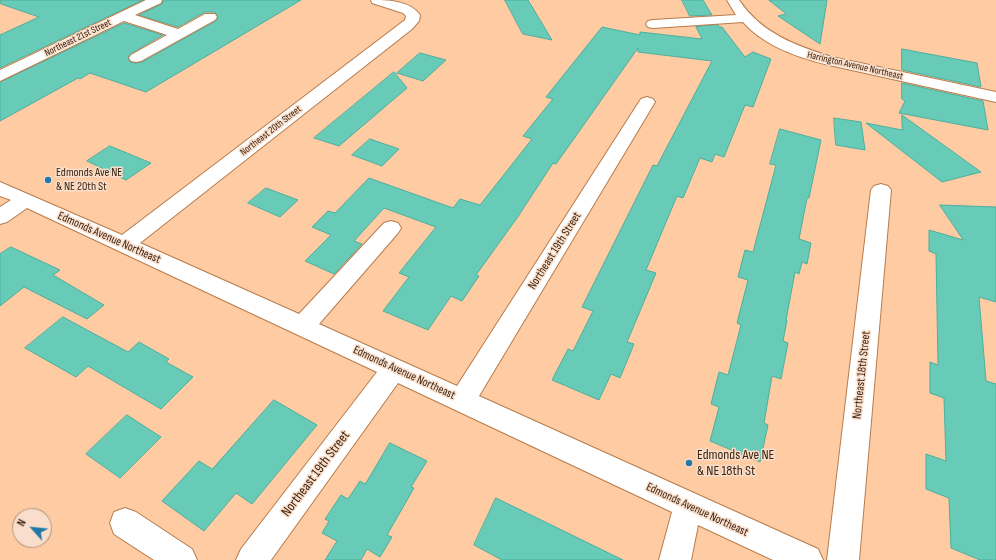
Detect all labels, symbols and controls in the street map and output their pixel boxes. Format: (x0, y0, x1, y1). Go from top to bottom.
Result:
street label: Northeast 21st Street (43, 17, 113, 59)
street label: Harrington Avenue Northeast (806, 49, 904, 83)
street label: Northeast 20th Street (238, 103, 304, 159)
place label: Edmonds Ave NE & NE 20th St (56, 166, 122, 194)
marker: Edmonds Ave NE & NE 20th St (43, 175, 53, 185)
street label: Edmonds Avenue Northeast (55, 209, 163, 267)
street label: Northeast 19th Street (525, 210, 585, 292)
street label: Northeast 18th Street (850, 330, 874, 420)
street label: Edmonds Avenue Northeast (351, 343, 457, 403)
street label: Northeast 19th Street (278, 428, 354, 520)
place label: Edmonds Ave NE & NE 18th St (697, 447, 774, 480)
marker: Edmonds Ave NE & NE 18th St (684, 458, 694, 468)
street label: Edmonds Avenue Northeast (644, 480, 750, 540)
north arrow (12, 508, 52, 548)
text: N (15, 517, 29, 528)

